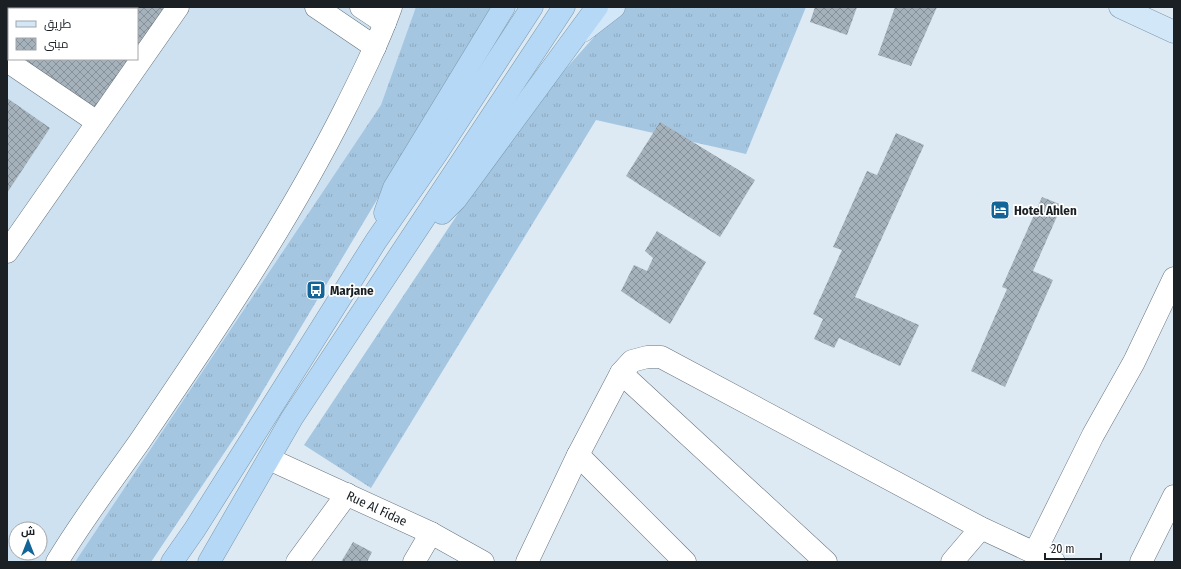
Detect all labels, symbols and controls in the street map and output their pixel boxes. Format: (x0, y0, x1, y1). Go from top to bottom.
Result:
legend (8, 8, 138, 60)
text: طريق (44, 17, 72, 31)
text: مبنى (44, 37, 69, 51)
hotel icon: Hotel Ahlen (989, 199, 1011, 221)
place label: Hotel Ahlen (1014, 203, 1077, 218)
bus stop icon: Marjane (305, 279, 327, 301)
place label: Marjane (330, 283, 374, 298)
street label: Rue Al Fidae (344, 488, 409, 529)
north arrow (8, 521, 48, 561)
text: ش (21, 525, 35, 538)
scale bar (1045, 535, 1101, 561)
text: 20 m (1051, 542, 1075, 556)

